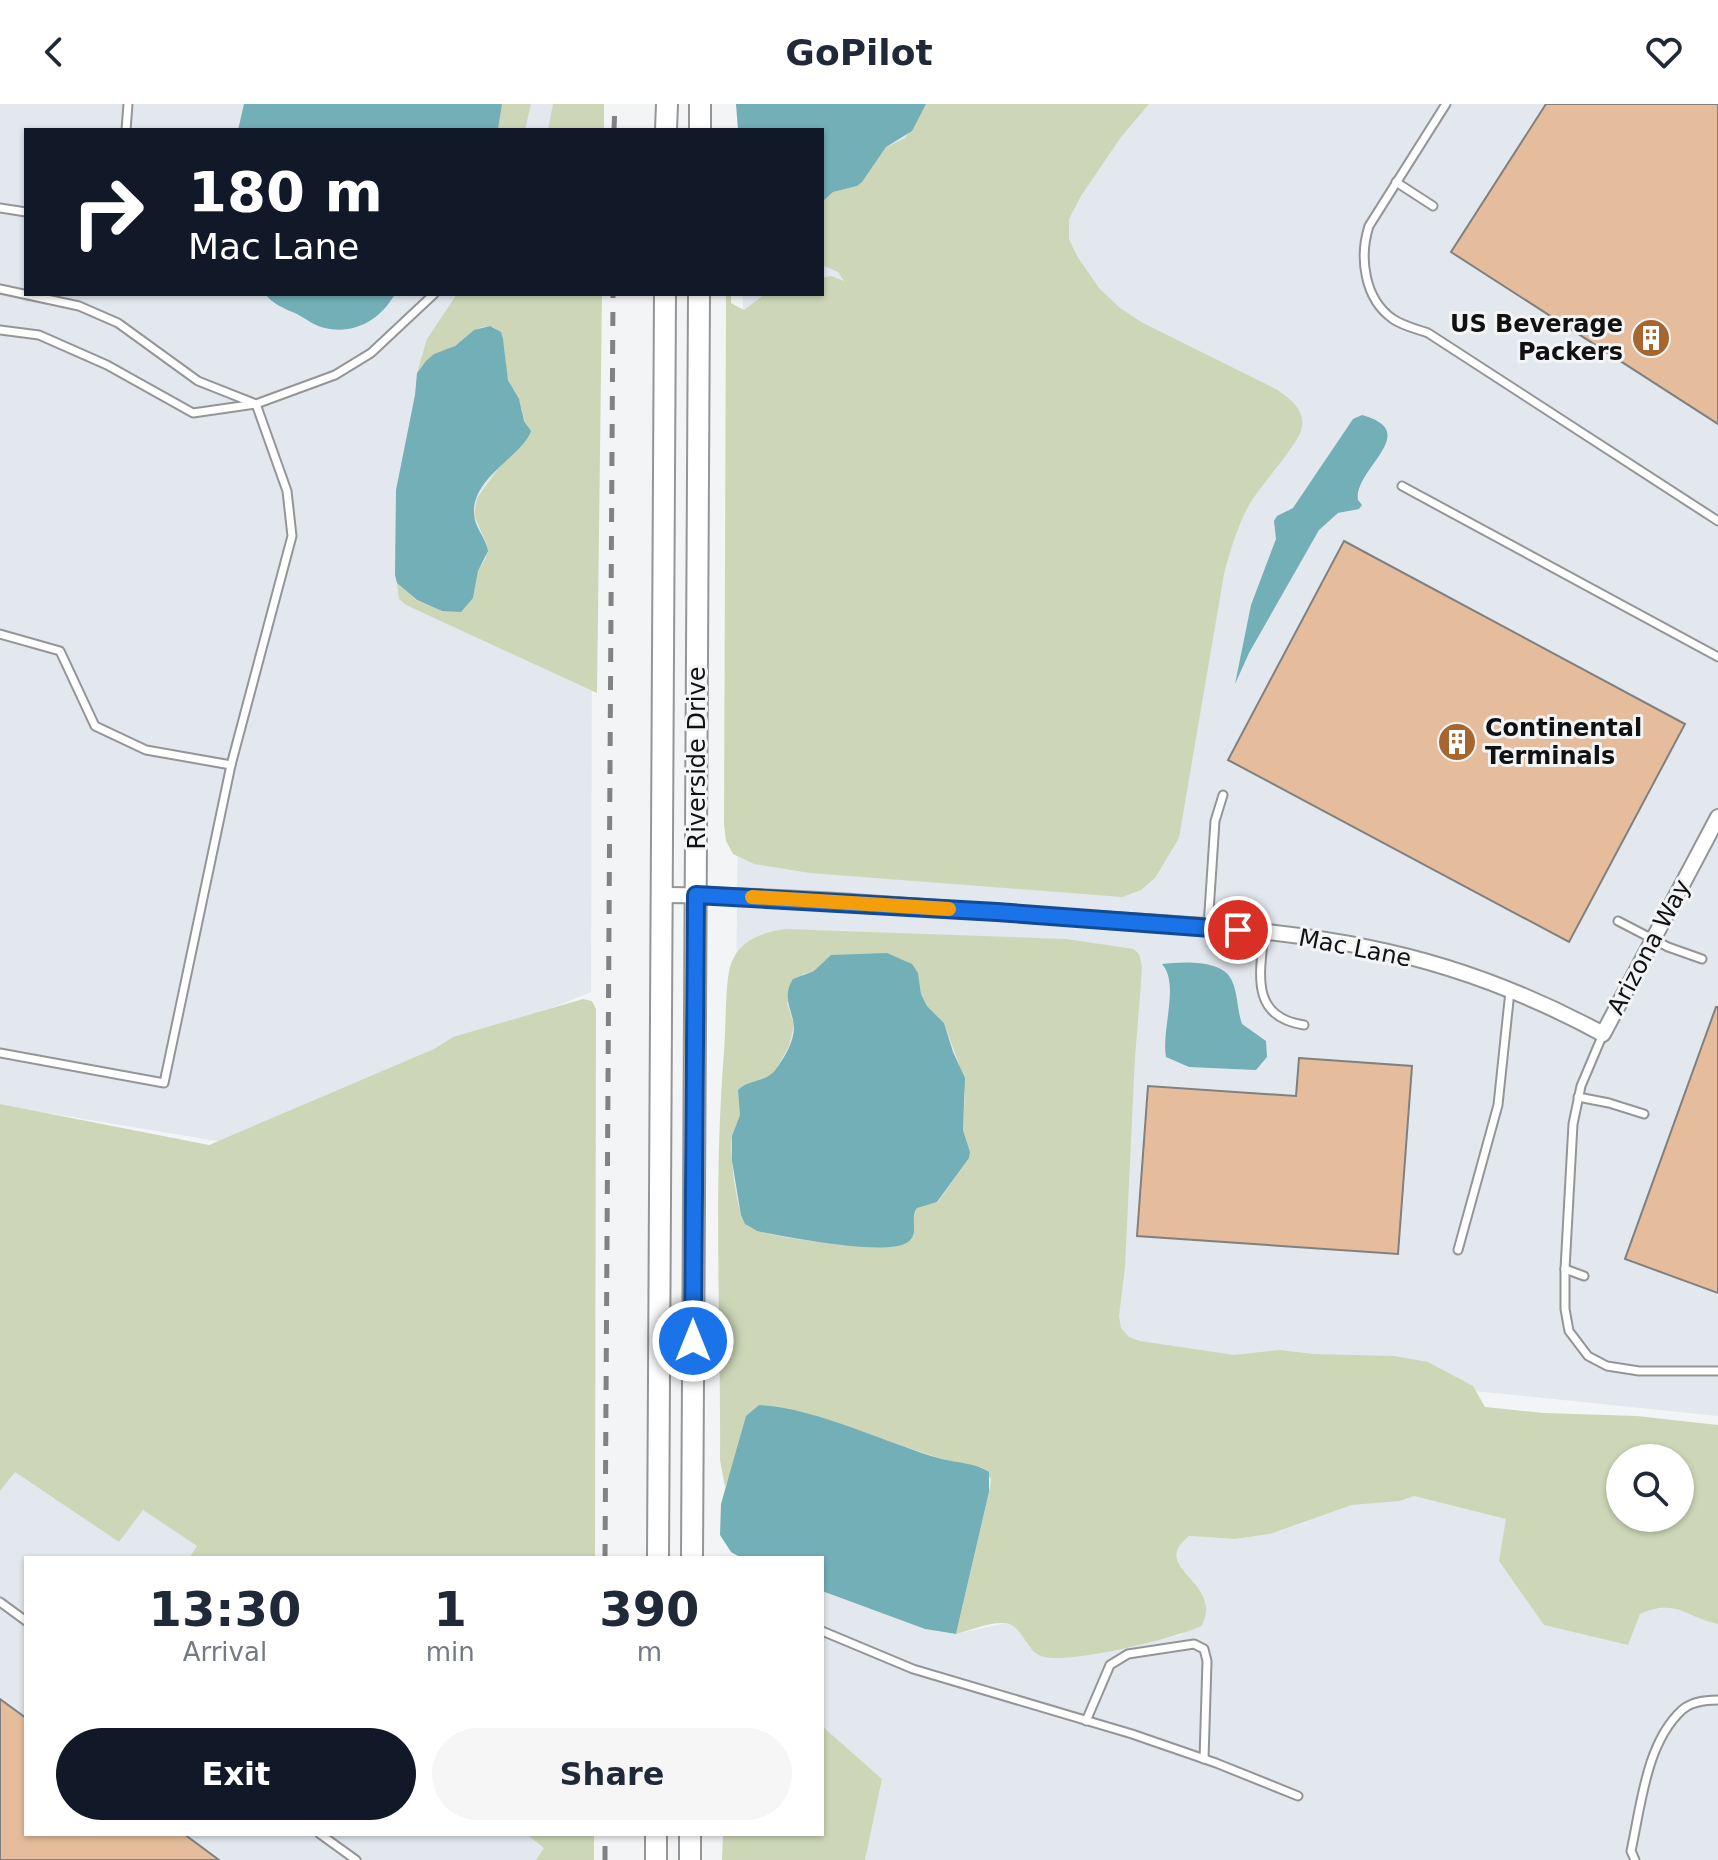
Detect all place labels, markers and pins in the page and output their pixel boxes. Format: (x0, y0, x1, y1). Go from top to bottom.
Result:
place label: US Beverage Packers (1450, 310, 1623, 366)
building icon: US Beverage Packers (1630, 317, 1672, 359)
place label: Continental Terminals (1485, 714, 1642, 770)
building icon: Continental Terminals (1436, 721, 1478, 763)
pin (1204, 896, 1272, 964)

